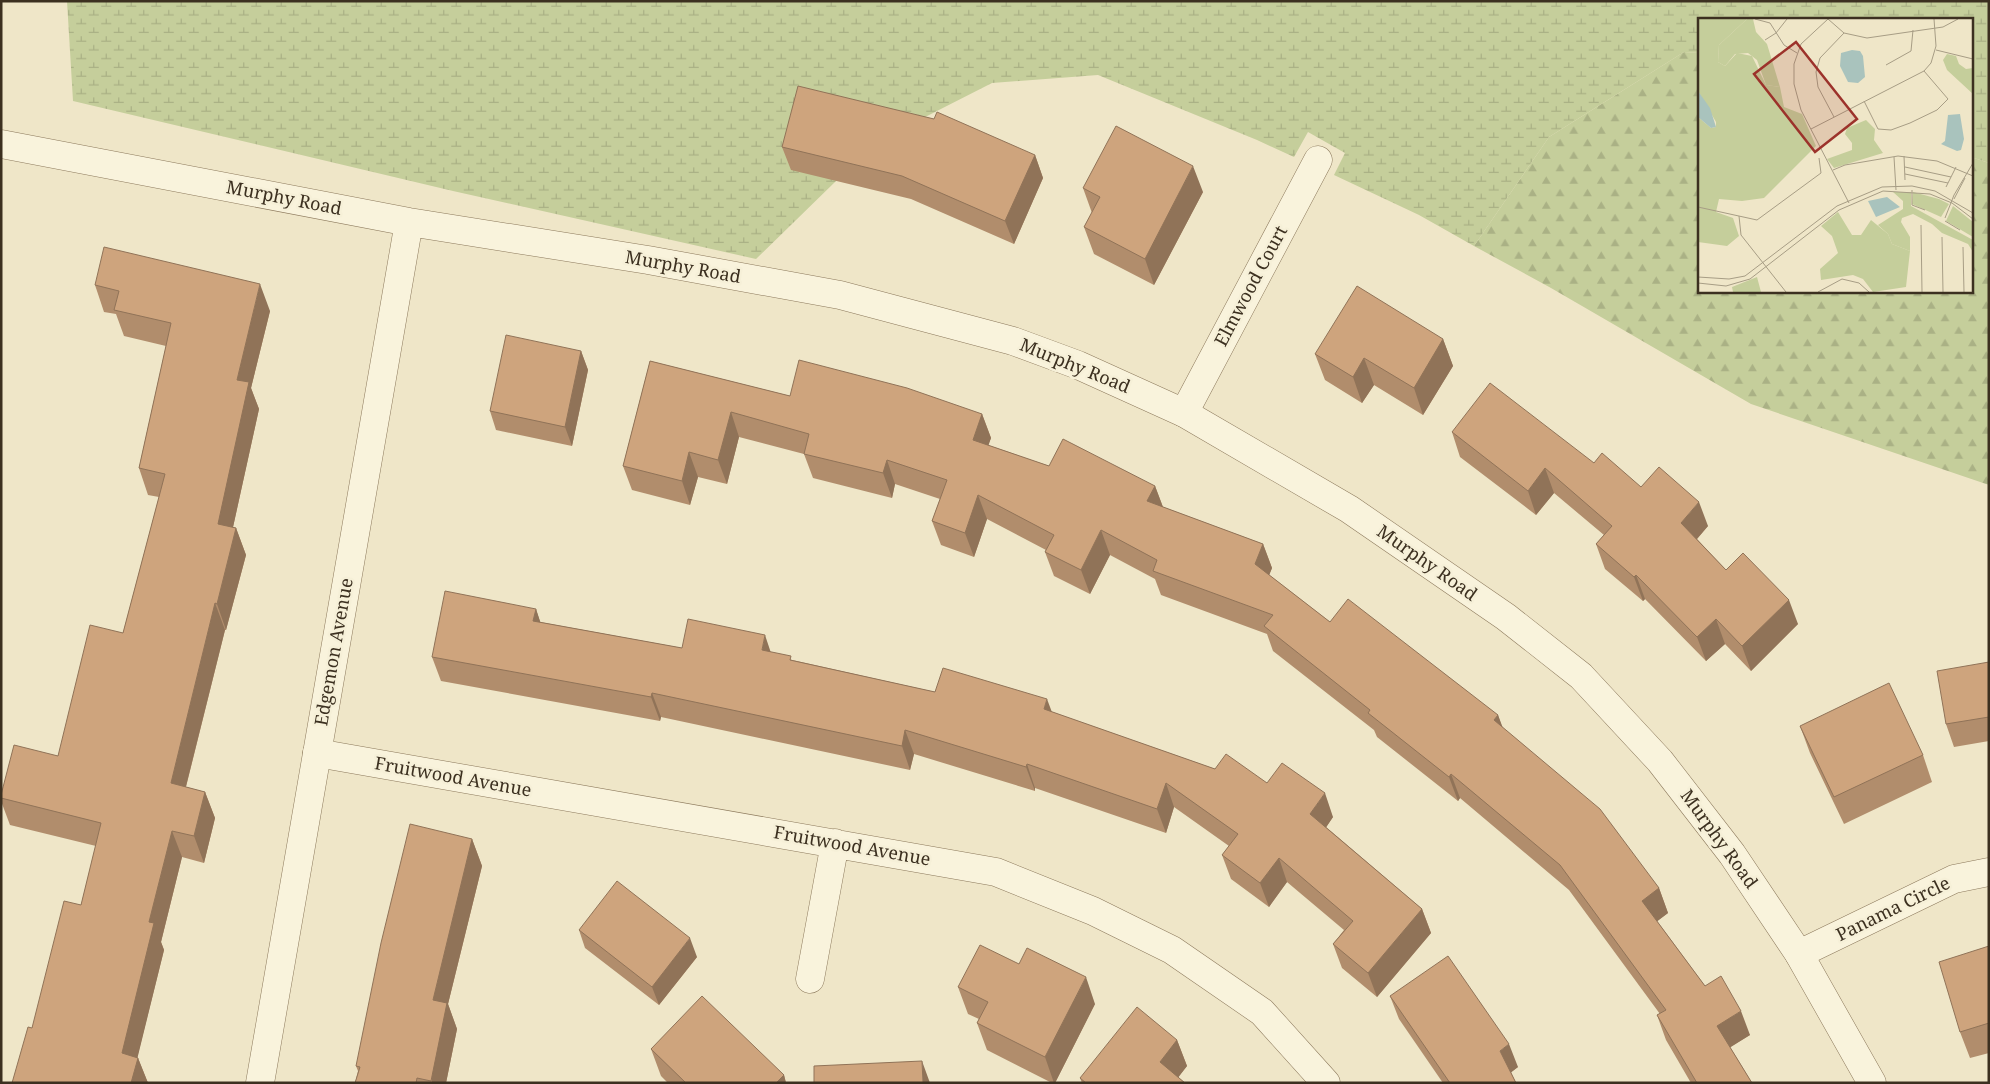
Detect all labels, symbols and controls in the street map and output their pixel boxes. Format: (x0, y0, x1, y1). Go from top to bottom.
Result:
inset map (1698, 18, 1972, 292)
street label: Murphy Road (224, 174, 344, 220)
street label: Elmwood Court (1208, 221, 1292, 350)
street label: Murphy Road (623, 244, 743, 288)
street label: Murphy Road (1017, 332, 1134, 398)
street label: Murphy Road (1373, 519, 1482, 606)
street label: Edgemon Avenue (308, 576, 358, 728)
street label: Fruitwood Avenue (373, 750, 534, 802)
street label: Murphy Road (1676, 784, 1764, 893)
street label: Fruitwood Avenue (772, 819, 933, 871)
street label: Panama Circle (1832, 870, 1954, 946)

